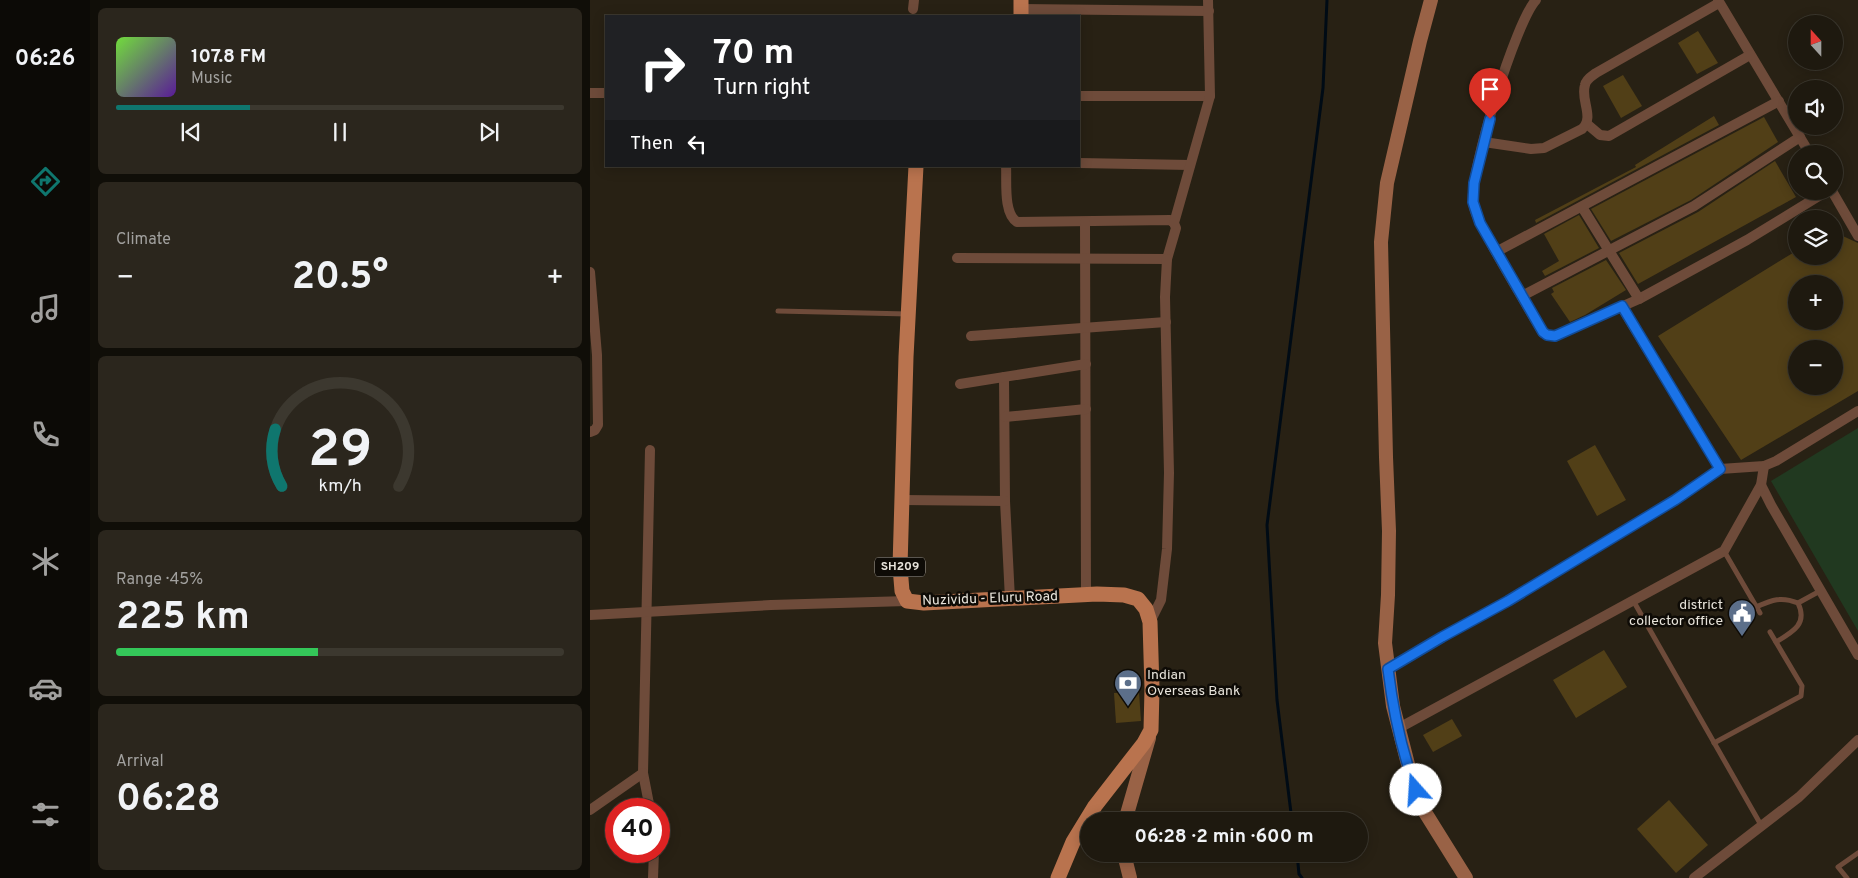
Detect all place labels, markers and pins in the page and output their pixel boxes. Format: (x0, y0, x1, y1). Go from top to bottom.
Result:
pin (1469, 68, 1511, 119)
place label: district collector office (1629, 597, 1723, 630)
public building icon: district collector office (1727, 598, 1757, 637)
place label: Indian Overseas Bank (1147, 667, 1240, 700)
bank icon: Indian Overseas Bank (1113, 668, 1143, 707)

